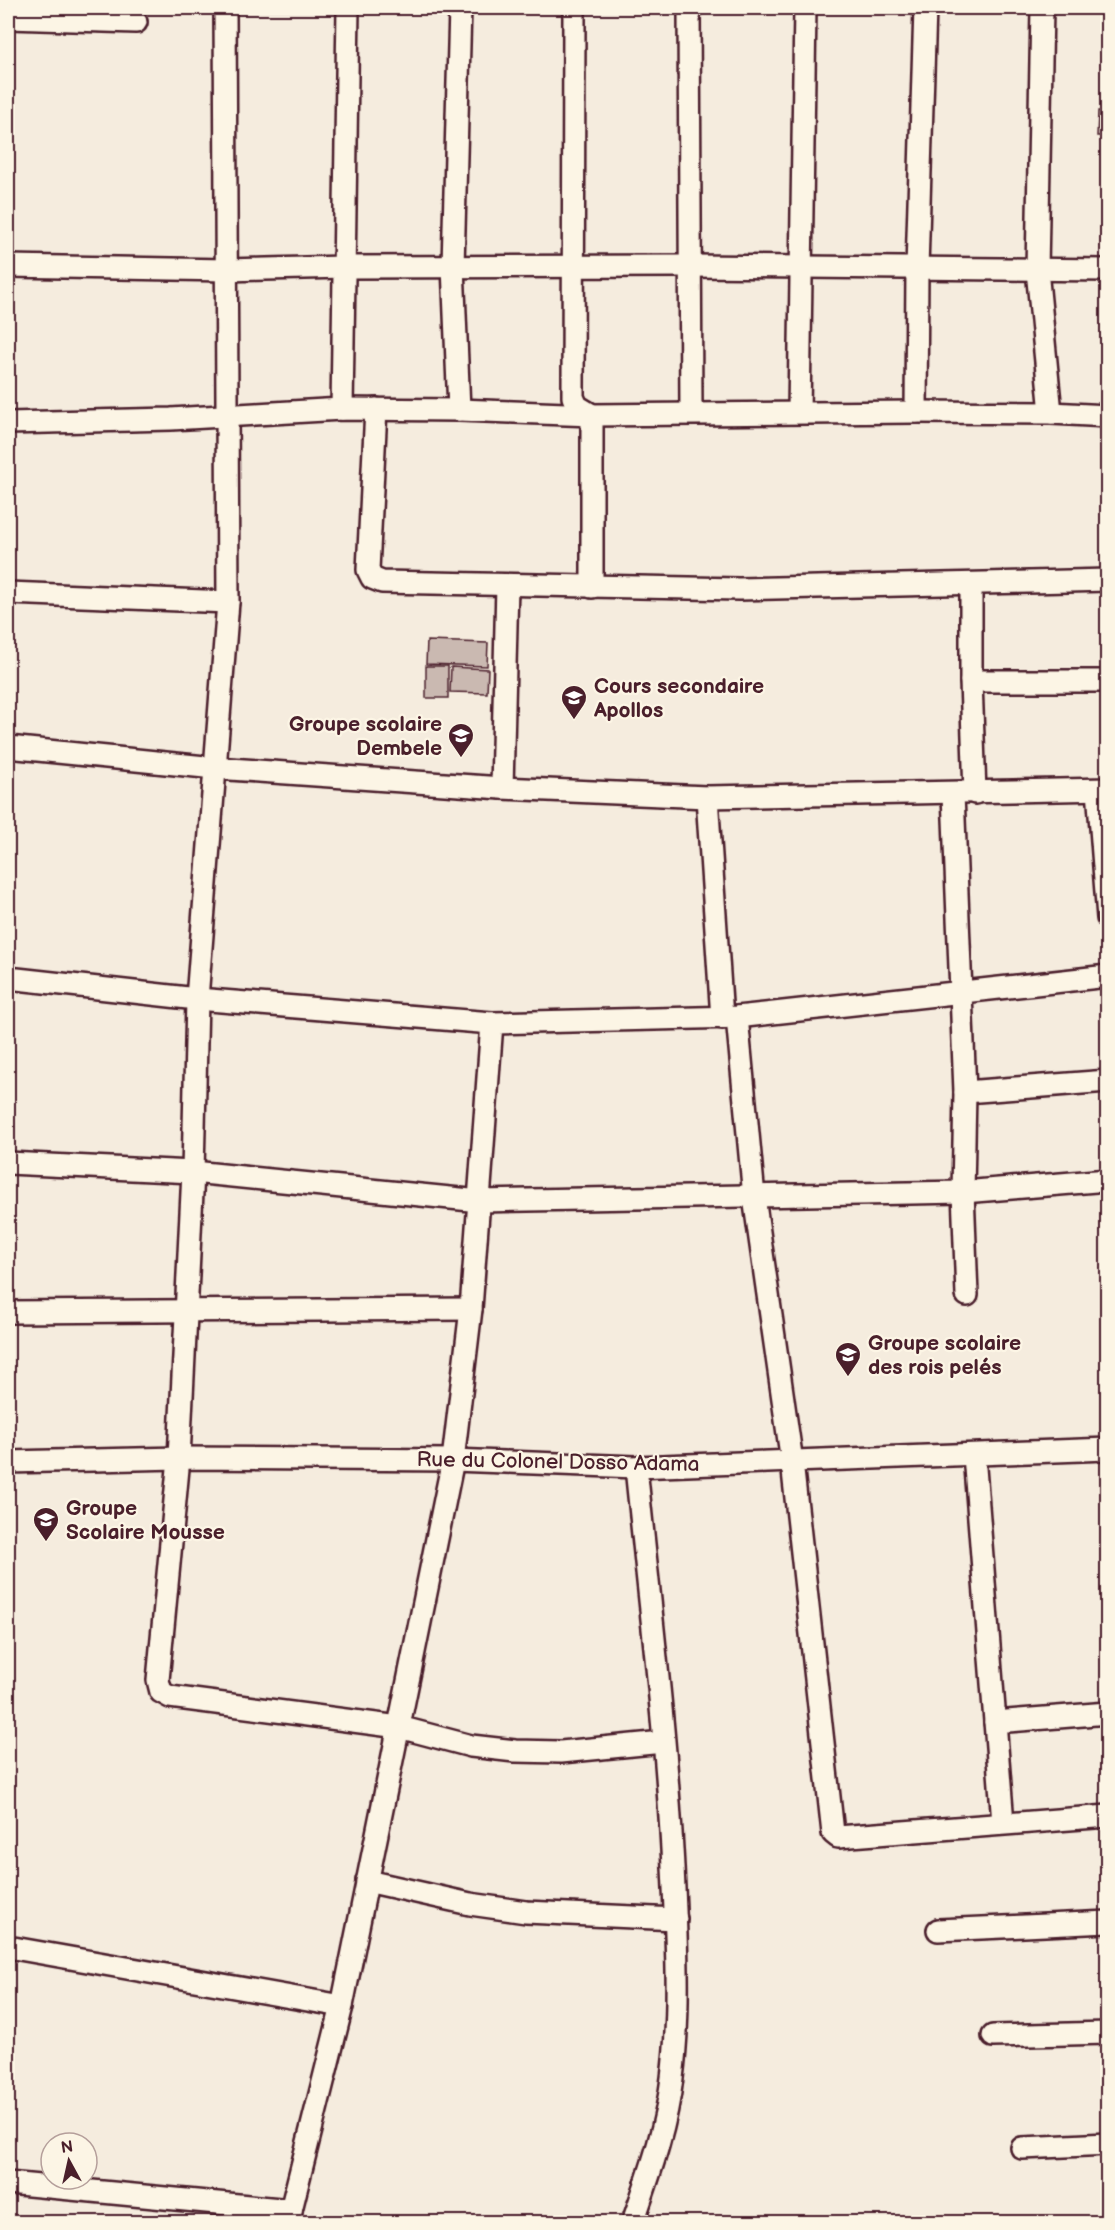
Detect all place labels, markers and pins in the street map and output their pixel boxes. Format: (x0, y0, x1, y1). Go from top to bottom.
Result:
place label: Cours secondaire Apollos (593, 674, 764, 723)
school or university icon: Cours secondaire Apollos (559, 683, 589, 721)
place label: Groupe scolaire Dembele (289, 712, 442, 761)
school or university icon: Groupe scolaire Dembele (446, 721, 476, 759)
place label: Groupe scolaire des rois pelés (868, 1331, 1021, 1380)
school or university icon: Groupe scolaire des rois pelés (833, 1340, 863, 1378)
place label: Groupe Scolaire Mousse (66, 1496, 225, 1545)
school or university icon: Groupe Scolaire Mousse (31, 1505, 61, 1543)

